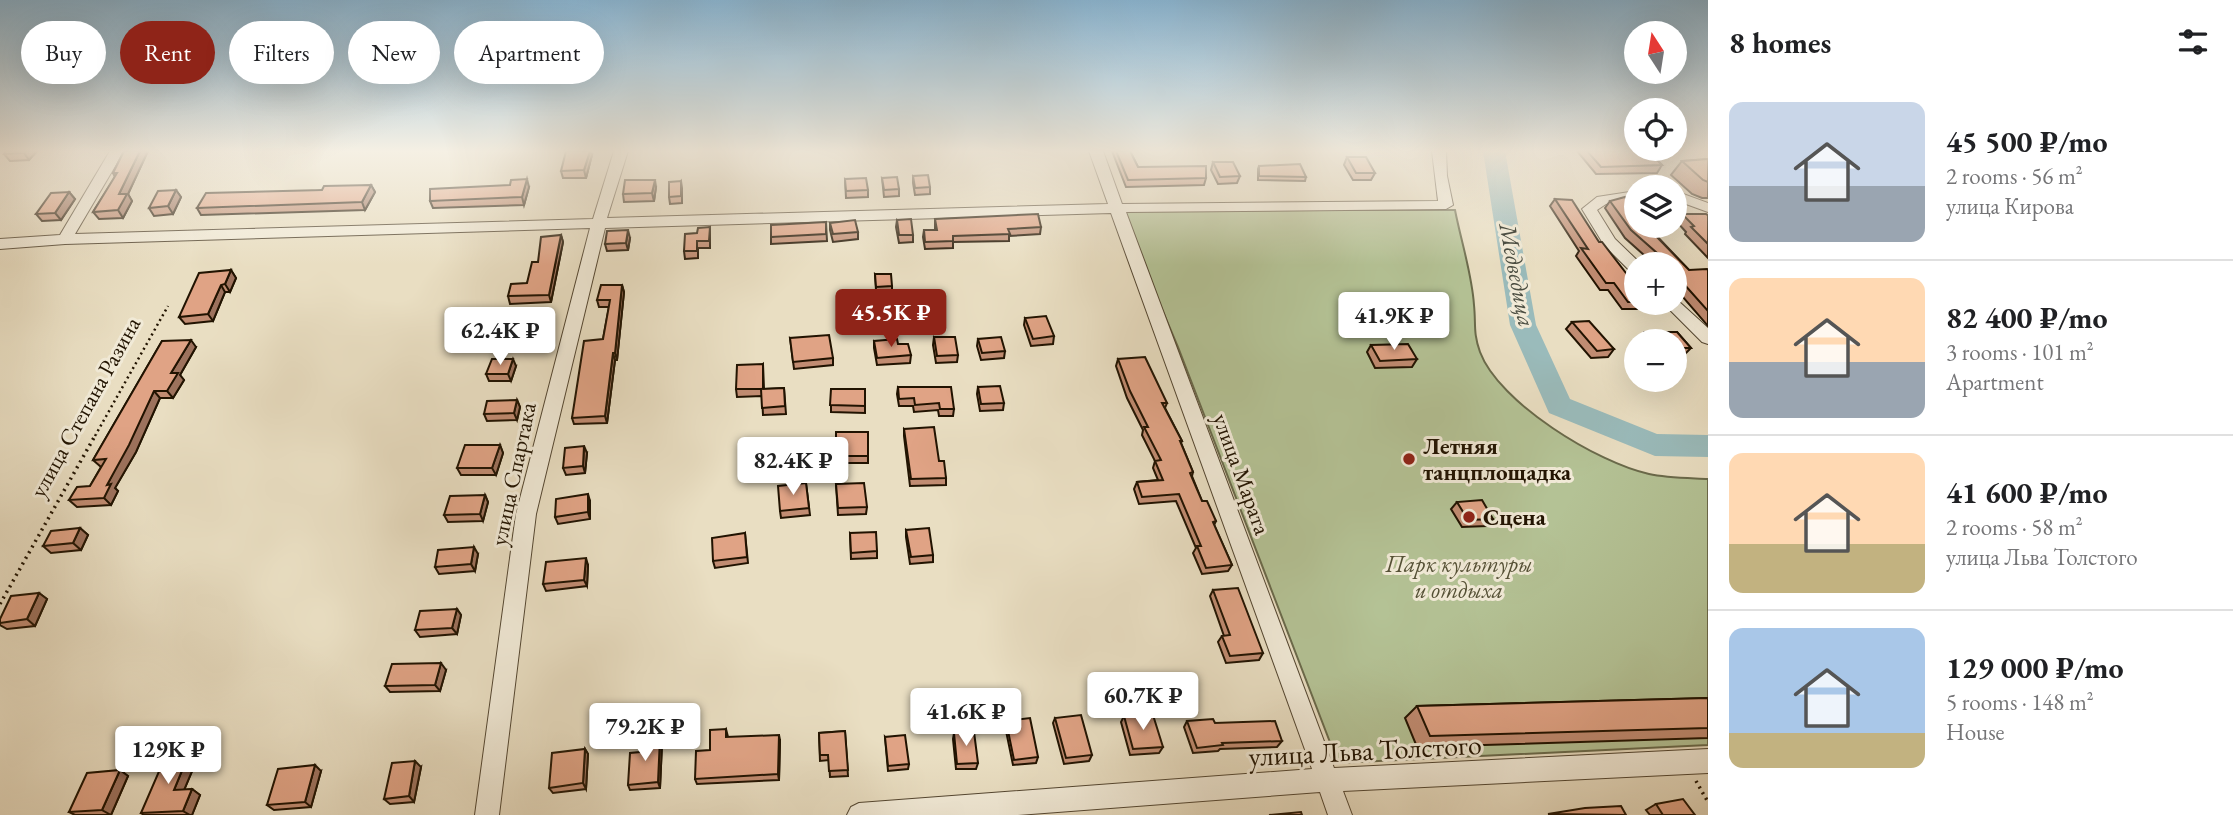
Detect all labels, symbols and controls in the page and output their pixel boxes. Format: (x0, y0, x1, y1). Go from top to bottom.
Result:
chip: Buy (21, 21, 106, 84)
chip: Rent (120, 21, 215, 84)
chip: Filters (229, 21, 334, 84)
chip: New (348, 21, 440, 84)
chip: Apartment (454, 21, 604, 84)
north arrow (1624, 21, 1687, 84)
map controls (1624, 21, 1687, 392)
text: 8 homes (1729, 23, 1831, 62)
icon: filters (2174, 23, 2212, 61)
button: locate (1624, 98, 1687, 161)
text: 45 500 ₽/mo (1946, 122, 2108, 161)
icon: home (1785, 130, 1869, 214)
text: 2 rooms · 56 m² (1946, 161, 2083, 191)
button: layers (1624, 175, 1687, 238)
text: улица Кирова (1946, 191, 2074, 221)
water label: Медведица (1492, 219, 1543, 329)
button: + (1624, 252, 1687, 315)
pin: 45.5K ₽ (826, 290, 956, 349)
pin: 41.9K ₽ (1329, 292, 1459, 352)
text: 45.5K ₽ (851, 297, 931, 327)
text: 82 400 ₽/mo (1946, 298, 2108, 337)
text: 41.9K ₽ (1354, 300, 1434, 330)
icon: home (1785, 306, 1869, 390)
pin: 62.4K ₽ (435, 308, 565, 367)
street label: улица Степана Разина (23, 311, 148, 503)
text: 62.4K ₽ (460, 315, 540, 345)
button: − (1624, 329, 1687, 392)
text: 3 rooms · 101 m² (1946, 337, 2094, 367)
text: Apartment (1946, 367, 2044, 397)
street label: улица Спартака (483, 399, 543, 548)
street label: улица Марата (1206, 409, 1278, 540)
place label: Летняя танцплощадка (1423, 431, 1572, 487)
pin: 82.4K ₽ (728, 438, 858, 497)
text: 82.4K ₽ (753, 445, 833, 475)
marker: Летняя танцплощадка (1401, 451, 1417, 467)
text: 41 600 ₽/mo (1946, 473, 2108, 512)
icon: home (1785, 481, 1869, 565)
place label: Сцена (1483, 502, 1547, 532)
marker: Сцена (1461, 509, 1477, 525)
text: 2 rooms · 58 m² (1946, 512, 2083, 542)
text: улица Льва Толстого (1946, 542, 2138, 572)
park label: Парк культуры и отдыха (1385, 549, 1532, 605)
text: 129 000 ₽/mo (1946, 648, 2124, 687)
icon: home (1785, 656, 1869, 740)
pin: 60.7K ₽ (1078, 672, 1208, 732)
text: 60.7K ₽ (1103, 680, 1183, 710)
text: 5 rooms · 148 m² (1946, 687, 2094, 717)
pin: 41.6K ₽ (901, 688, 1031, 748)
text: 41.6K ₽ (926, 696, 1006, 726)
pin: 79.2K ₽ (580, 704, 710, 763)
text: 79.2K ₽ (605, 711, 685, 741)
text: House (1946, 717, 2005, 747)
pin: 129K ₽ (111, 726, 225, 786)
street label: улица Льва Толстого (1248, 726, 1482, 774)
text: 129K ₽ (131, 734, 205, 764)

